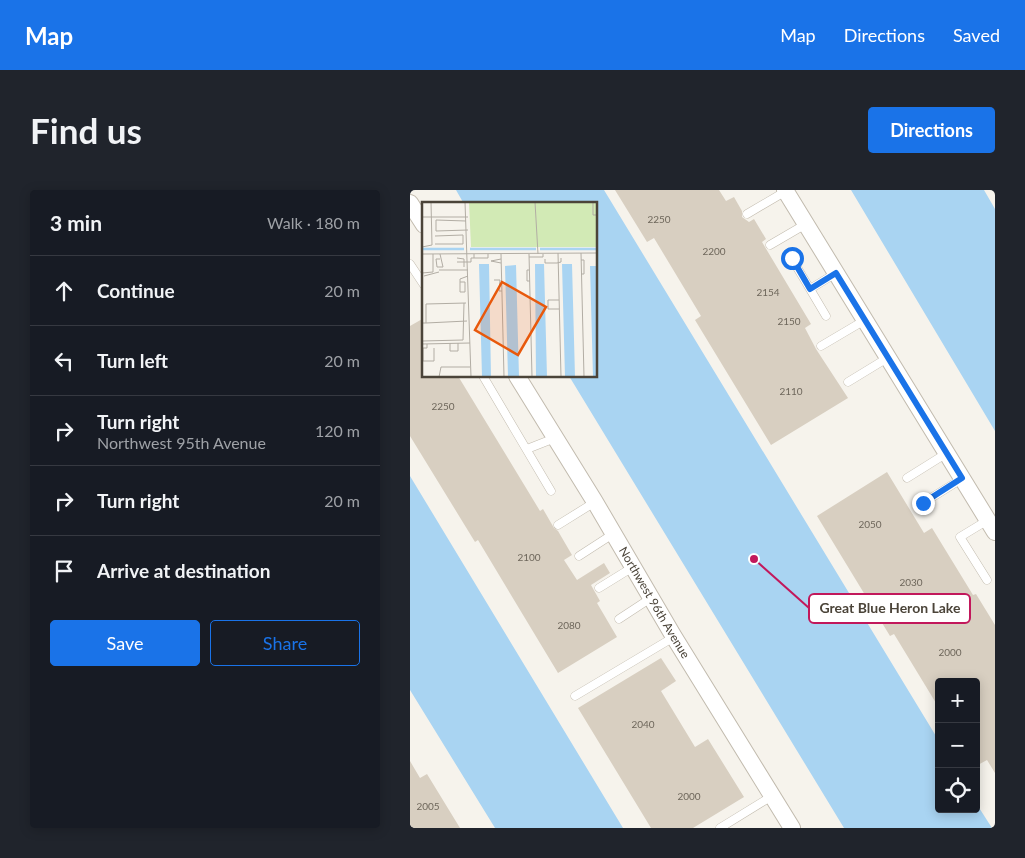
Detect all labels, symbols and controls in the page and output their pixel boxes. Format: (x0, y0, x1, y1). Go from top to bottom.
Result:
text: Map (25, 21, 73, 50)
text: Map (780, 24, 816, 46)
text: Directions (844, 24, 925, 46)
text: Saved (953, 24, 1000, 46)
button: Directions (868, 107, 995, 153)
text: Find us (30, 109, 142, 151)
inset map (422, 202, 598, 378)
text: 3 min (50, 210, 102, 235)
text: Walk · 180 m (267, 213, 360, 232)
house number: 2250 (647, 213, 671, 225)
house number: 2200 (702, 245, 726, 257)
route start (781, 247, 804, 270)
icon: ahead (50, 277, 78, 305)
text: Continue (97, 279, 175, 302)
text: 20 m (324, 281, 360, 300)
house number: 2154 (756, 286, 780, 298)
house number: 2150 (777, 315, 801, 327)
icon: left (50, 347, 78, 375)
text: Turn left (97, 349, 168, 372)
text: 20 m (324, 351, 360, 370)
house number: 2110 (779, 385, 803, 397)
house number: 2250 (431, 400, 455, 412)
text: Turn right (97, 410, 179, 433)
icon: right (50, 417, 78, 445)
text: 120 m (315, 421, 360, 440)
text: Northwest 95th Avenue (97, 433, 266, 452)
icon: right (50, 487, 78, 515)
text: Turn right (97, 489, 179, 512)
text: 20 m (324, 491, 360, 510)
route end (912, 492, 935, 515)
house number: 2050 (858, 518, 882, 530)
street label: Northwest 96th Avenue (616, 544, 693, 661)
house number: 2100 (517, 551, 541, 563)
icon: arrive (50, 557, 78, 585)
text: Arrive at destination (97, 559, 270, 582)
house number: 2030 (899, 576, 923, 588)
callout: Great Blue Heron Lake (809, 594, 970, 623)
text: Great Blue Heron Lake (820, 599, 961, 616)
house number: 2080 (557, 619, 581, 631)
button: Save (50, 620, 200, 666)
button: Share (210, 620, 360, 666)
house number: 2000 (938, 646, 962, 658)
map controls (935, 678, 980, 813)
button: + (935, 678, 980, 723)
house number: 2040 (631, 718, 655, 730)
button: − (935, 723, 980, 768)
button: locate (935, 768, 980, 813)
house number: 2000 (677, 790, 701, 802)
house number: 2005 (416, 800, 440, 812)

